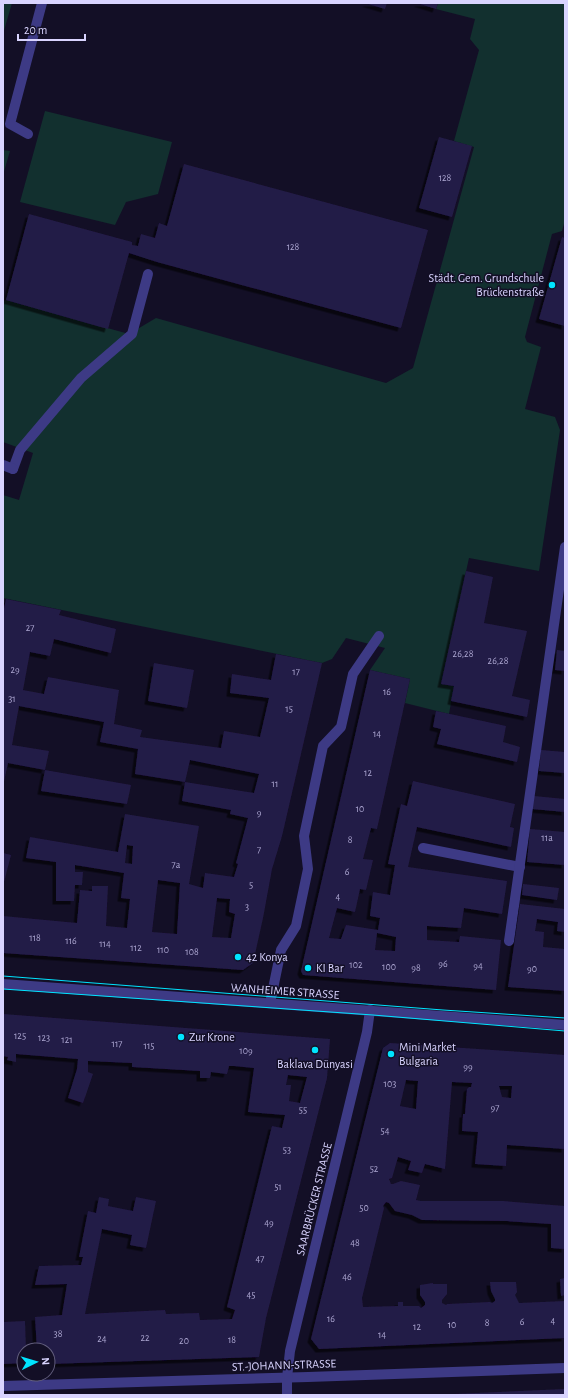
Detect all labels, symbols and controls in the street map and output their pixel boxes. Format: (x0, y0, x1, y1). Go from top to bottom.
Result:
scale bar (18, 16, 85, 42)
text: 20 m (24, 24, 47, 36)
house number: 128 (439, 173, 452, 183)
house number: 128 (287, 242, 300, 252)
place label: Städt. Gem. Grundschule Brückenstraße (429, 272, 544, 298)
marker: Städt. Gem. Grundschule Brückenstraße (547, 280, 557, 290)
house number: 27 (26, 623, 34, 633)
house number: 26,28 (453, 649, 474, 659)
house number: 26,28 (488, 656, 509, 666)
house number: 29 (10, 665, 20, 675)
house number: 17 (292, 667, 300, 677)
house number: 16 (383, 687, 391, 697)
house number: 31 (8, 694, 16, 704)
house number: 15 (285, 704, 293, 714)
house number: 14 (373, 729, 381, 739)
house number: 12 (364, 768, 372, 778)
house number: 11 (272, 779, 278, 789)
house number: 10 (356, 804, 364, 814)
house number: 9 (257, 808, 262, 818)
house number: 11a (541, 833, 553, 843)
house number: 8 (348, 835, 353, 845)
house number: 7 (257, 845, 261, 855)
house number: 7a (172, 860, 181, 870)
house number: 6 (345, 867, 350, 877)
house number: 5 (249, 880, 253, 890)
house number: 4 (336, 892, 341, 902)
house number: 3 (245, 902, 249, 912)
house number: 118 (29, 933, 41, 943)
house number: 116 (65, 936, 77, 946)
house number: 114 (99, 939, 111, 949)
house number: 112 (130, 943, 142, 953)
house number: 110 (157, 945, 169, 955)
house number: 108 (185, 947, 199, 957)
place label: 42 Konya (246, 951, 288, 964)
marker: 42 Konya (233, 952, 243, 962)
house number: 96 (438, 959, 448, 969)
house number: 102 (349, 960, 363, 970)
house number: 94 (473, 961, 483, 971)
place label: KI Bar (316, 962, 344, 974)
house number: 100 (382, 962, 396, 972)
marker: KI Bar (303, 963, 313, 973)
house number: 98 (411, 963, 421, 973)
house number: 90 (527, 964, 537, 974)
street label: WANHEIMER STRASSE (230, 981, 340, 1001)
house number: 125 (14, 1031, 26, 1041)
place label: Zur Krone (189, 1031, 235, 1043)
marker: Zur Krone (176, 1032, 186, 1042)
house number: 123 (38, 1033, 50, 1043)
house number: 121 (61, 1035, 73, 1045)
house number: 117 (111, 1039, 123, 1049)
house number: 115 (143, 1041, 155, 1051)
place label: Mini Market Bulgaria (399, 1041, 456, 1067)
marker: Baklava Dünyasi (310, 1045, 320, 1055)
house number: 109 (239, 1046, 253, 1056)
marker: Mini Market Bulgaria (386, 1049, 396, 1059)
place label: Baklava Dünyasi (277, 1058, 353, 1071)
house number: 99 (463, 1062, 473, 1072)
house number: 103 (384, 1079, 396, 1089)
house number: 97 (491, 1103, 499, 1113)
house number: 55 (299, 1105, 307, 1115)
house number: 54 (381, 1126, 390, 1136)
street label: SAARBRÜCKER STRASSE (293, 1141, 334, 1257)
house number: 53 (283, 1145, 291, 1155)
house number: 52 (370, 1164, 379, 1174)
house number: 51 (274, 1182, 282, 1192)
house number: 50 (359, 1203, 369, 1213)
house number: 49 (264, 1218, 274, 1228)
house number: 48 (350, 1238, 360, 1248)
house number: 47 (256, 1254, 264, 1264)
house number: 46 (342, 1272, 352, 1282)
house number: 45 (247, 1290, 256, 1300)
house number: 16 (327, 1314, 335, 1324)
house number: 4 (551, 1316, 556, 1326)
house number: 6 (520, 1317, 525, 1327)
house number: 8 (485, 1318, 490, 1328)
house number: 10 (448, 1320, 456, 1330)
house number: 12 (413, 1322, 421, 1332)
house number: 38 (54, 1329, 63, 1339)
house number: 14 (378, 1330, 386, 1340)
house number: 22 (140, 1333, 150, 1343)
house number: 24 (97, 1334, 107, 1344)
house number: 18 (228, 1335, 236, 1345)
house number: 20 (179, 1336, 189, 1346)
north arrow (16, 1342, 56, 1382)
text: N (40, 1357, 51, 1365)
street label: ST.-JOHANN-STRASSE (232, 1357, 337, 1373)

